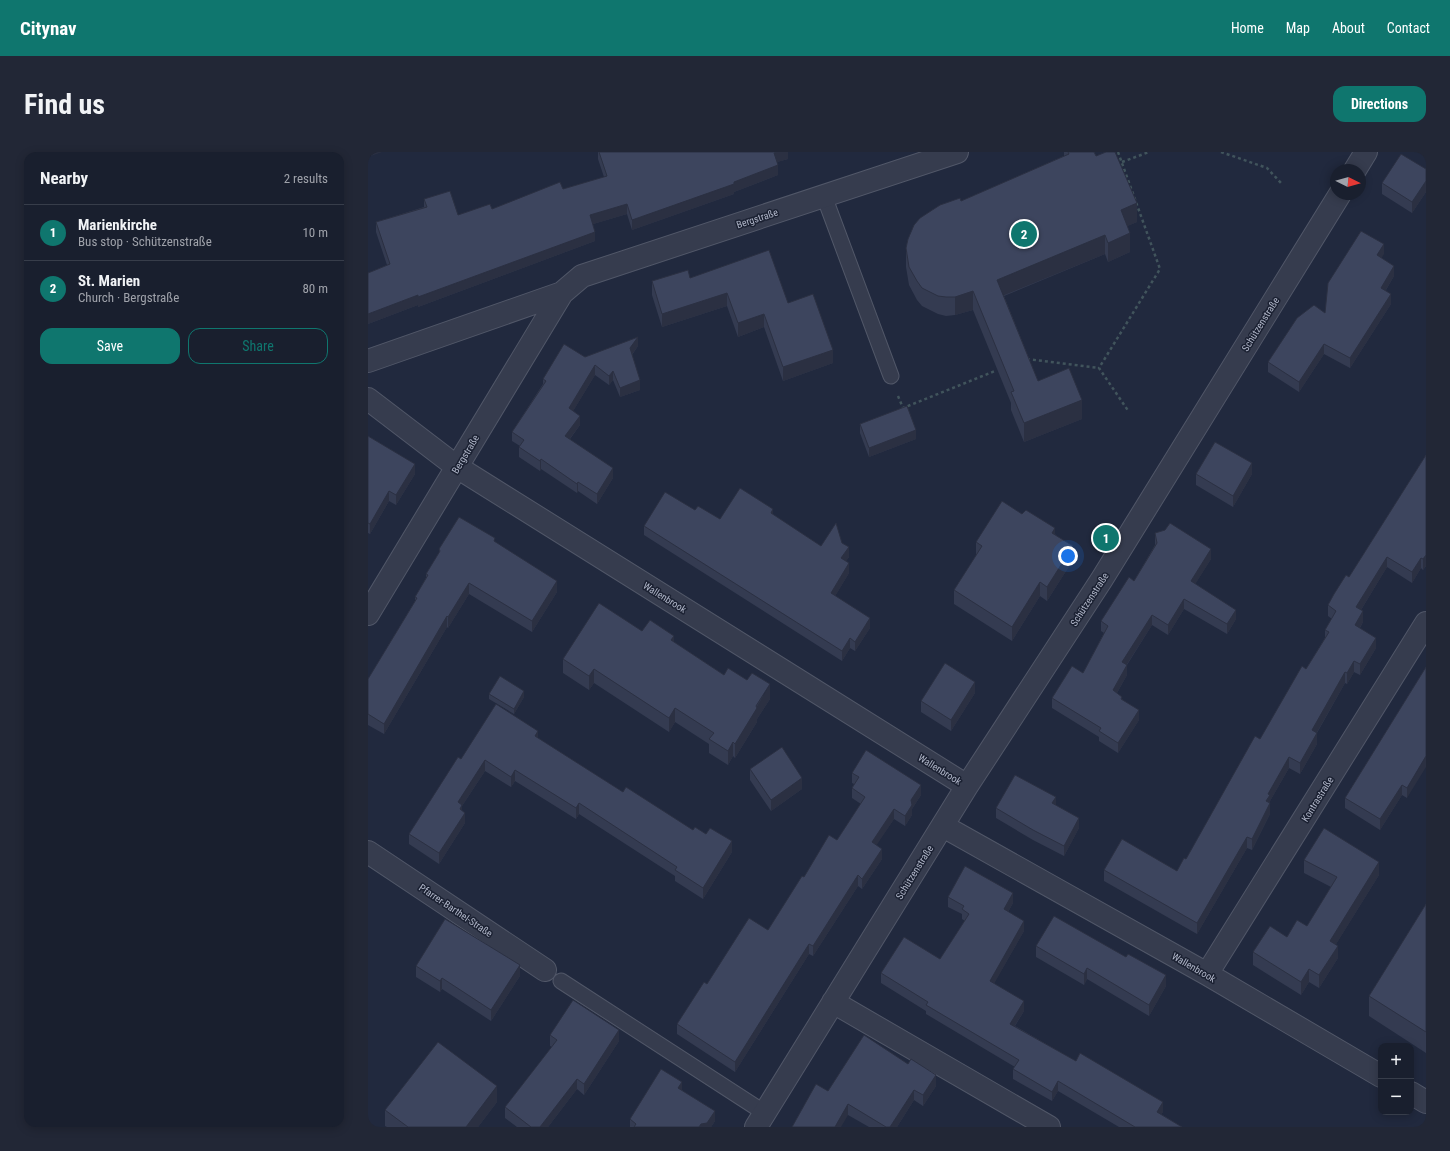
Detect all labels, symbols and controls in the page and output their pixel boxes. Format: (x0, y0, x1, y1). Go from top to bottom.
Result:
text: Citynav (20, 17, 77, 40)
text: Home (1231, 20, 1264, 36)
text: Map (1286, 20, 1310, 36)
text: About (1332, 20, 1365, 36)
text: Contact (1387, 20, 1430, 36)
button: Directions (1333, 86, 1426, 122)
text: Find us (24, 88, 105, 121)
north arrow (1330, 164, 1366, 200)
text: Nearby (40, 168, 88, 188)
text: 2 results (284, 171, 328, 186)
street label: Bergstraße (735, 206, 780, 230)
text: Marienkirche (78, 216, 157, 234)
pin: 2 (1011, 219, 1037, 249)
text: 1 (50, 225, 56, 240)
text: 10 m (302, 225, 328, 240)
text: Bus stop · Schützenstraße (78, 234, 212, 249)
text: St. Marien (78, 272, 140, 290)
text: 2 (50, 281, 56, 296)
text: 80 m (302, 281, 328, 296)
text: Church · Bergstraße (78, 290, 179, 305)
street label: Schützenstraße (1240, 295, 1282, 353)
button: Save (40, 328, 180, 364)
button: Share (188, 328, 328, 364)
street label: Bergstraße (450, 433, 481, 476)
pin: 1 (1093, 523, 1119, 553)
your location (1058, 546, 1078, 566)
street label: Schützenstraße (1068, 570, 1111, 628)
street label: Wallenbrook (641, 580, 689, 615)
street label: Wallenbrook (916, 752, 964, 787)
street label: Kontrastraße (1299, 775, 1336, 824)
street label: Schützenstraße (894, 843, 936, 901)
street label: Pfarrer-Barthel-Straße (417, 882, 495, 939)
street label: Wallenbrook (1170, 950, 1218, 985)
map controls (1378, 1043, 1414, 1115)
button: + (1378, 1043, 1414, 1079)
button: − (1378, 1079, 1414, 1115)

